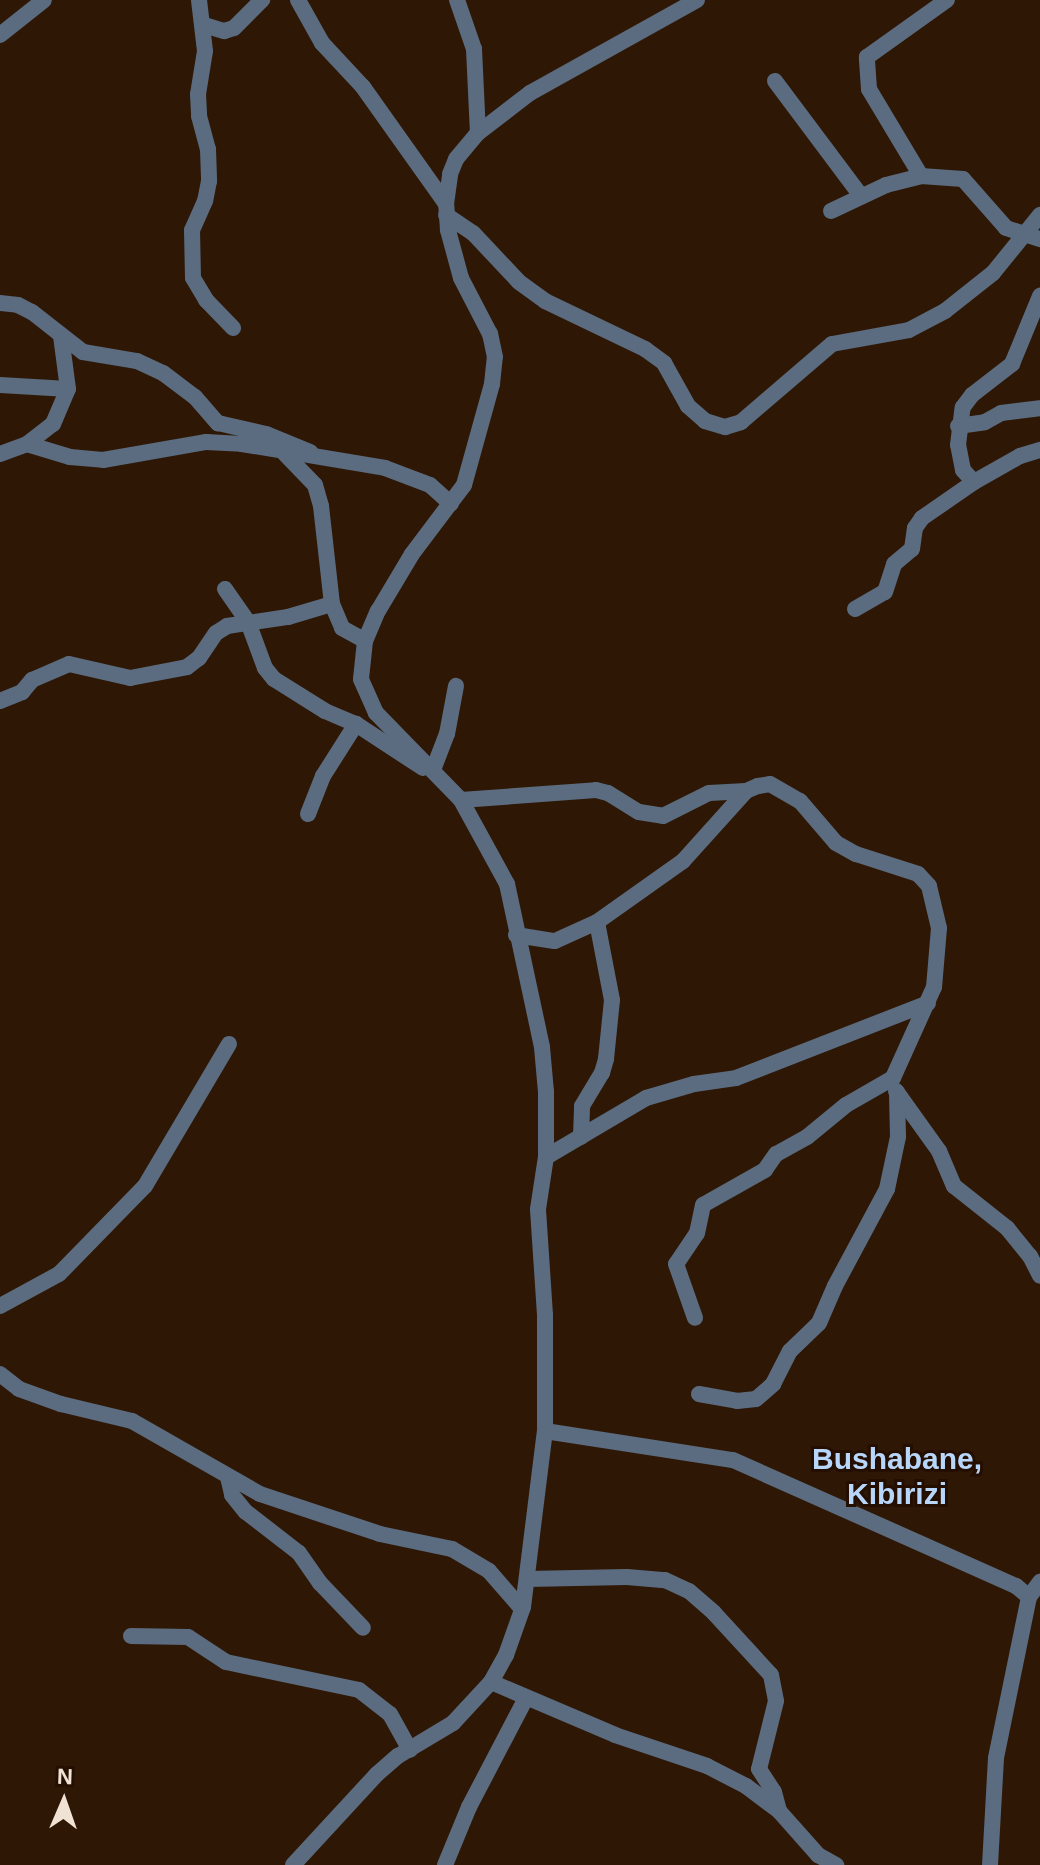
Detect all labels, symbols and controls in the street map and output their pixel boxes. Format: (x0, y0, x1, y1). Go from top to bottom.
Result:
district label: Bushabane, Kibirizi (812, 1441, 982, 1512)
north arrow (24, 1761, 104, 1841)
text: N (56, 1764, 73, 1789)

